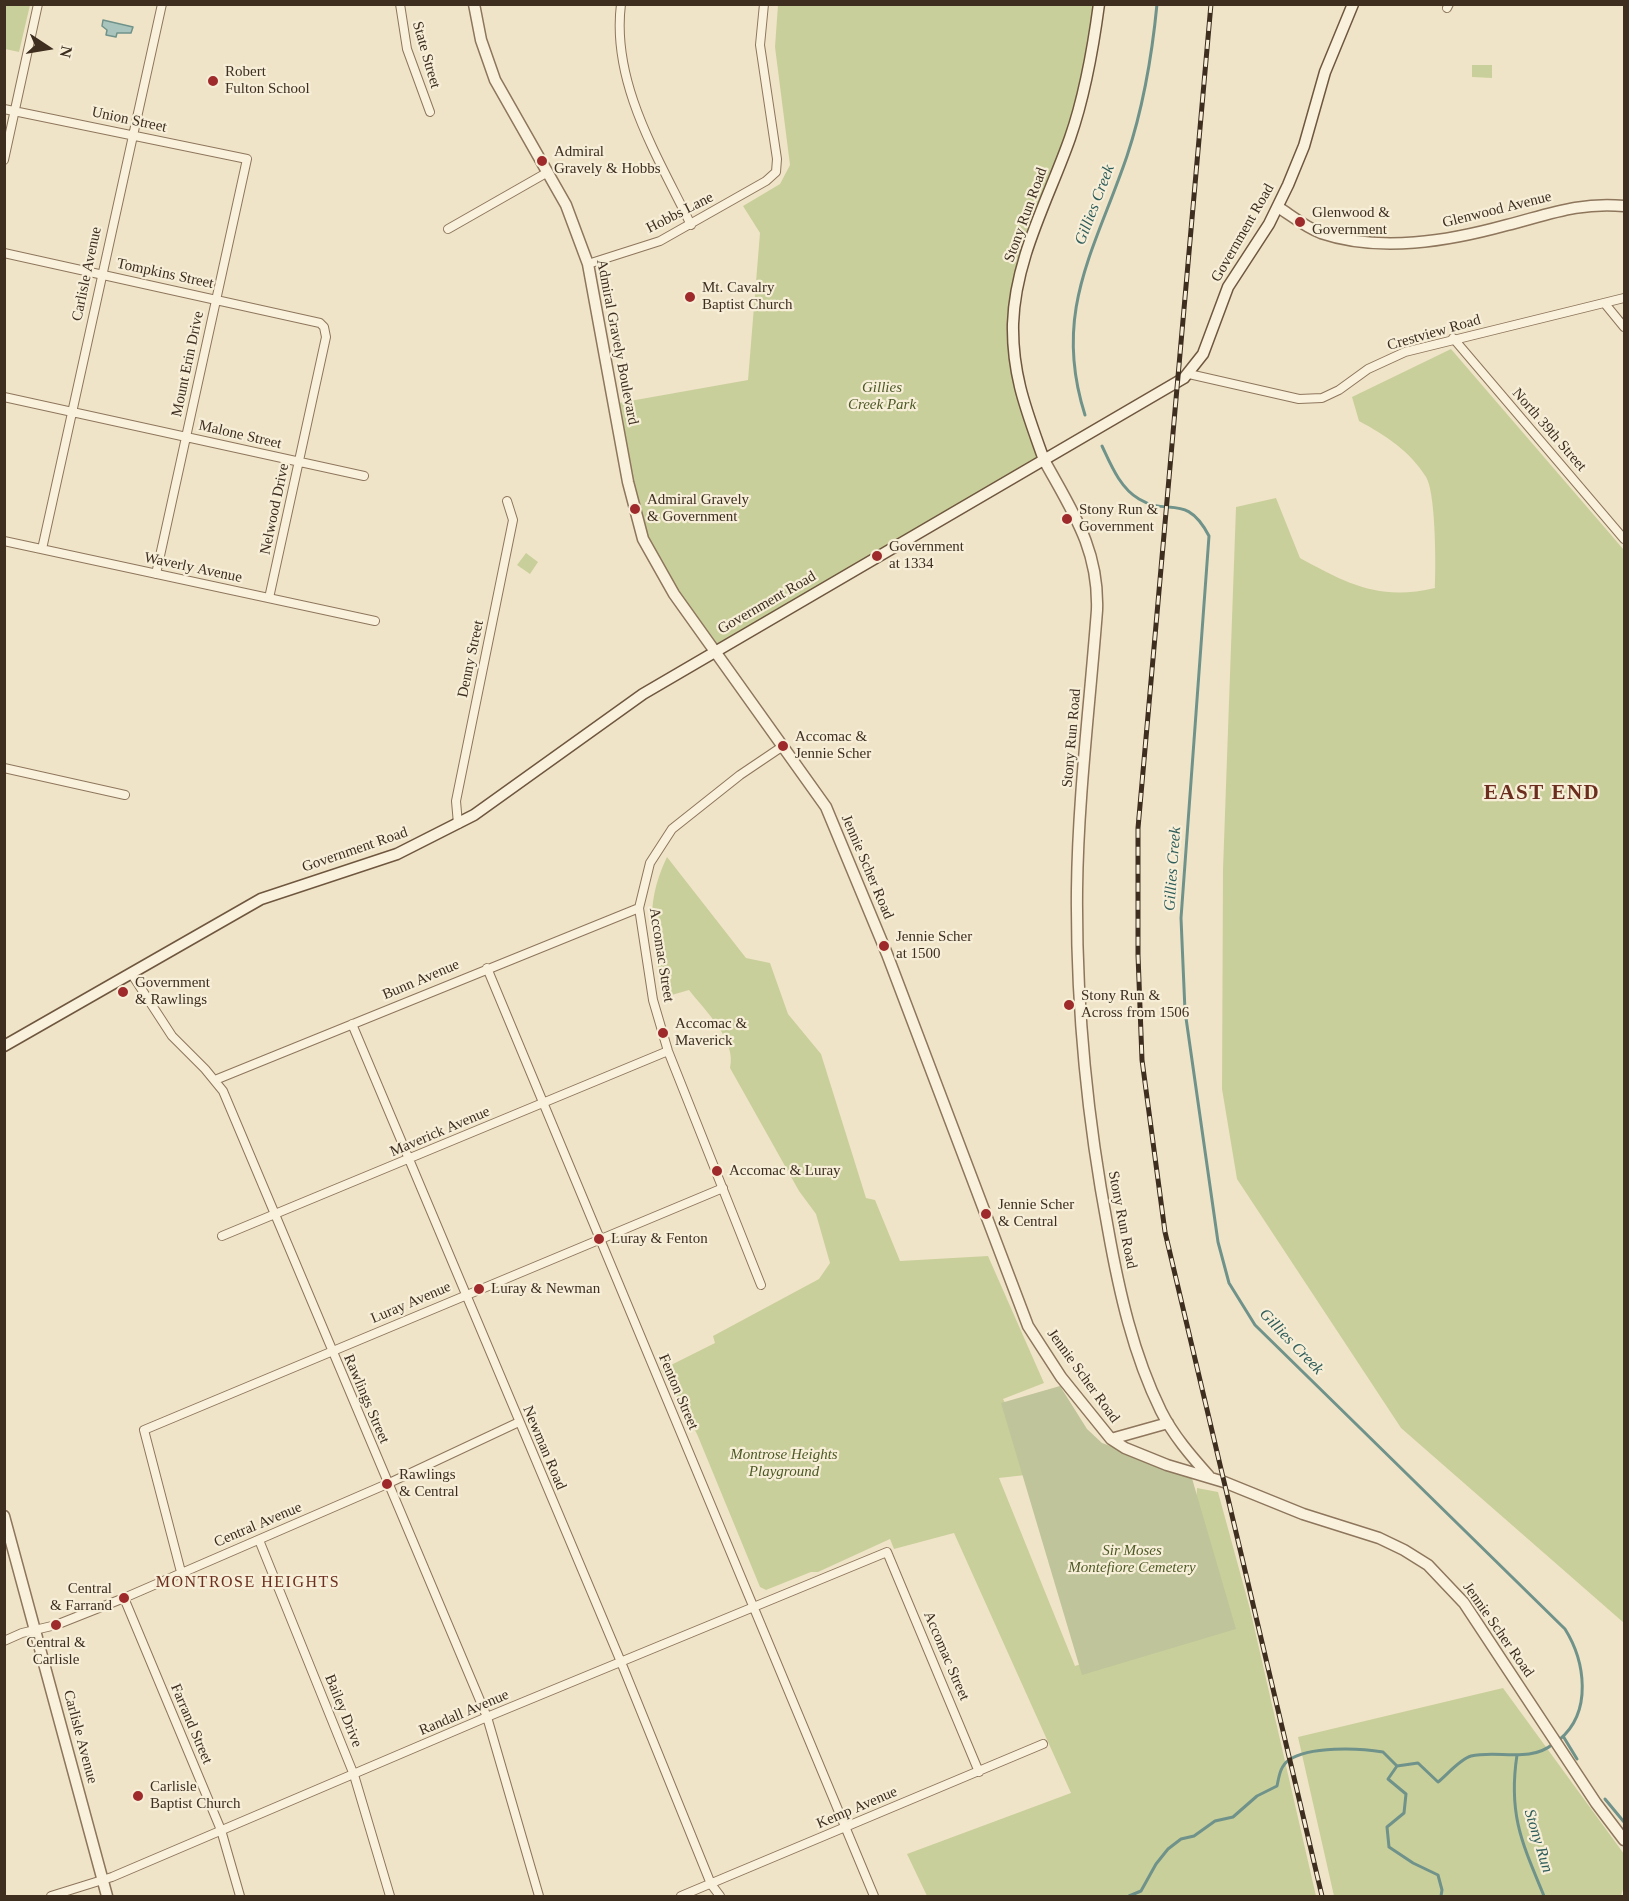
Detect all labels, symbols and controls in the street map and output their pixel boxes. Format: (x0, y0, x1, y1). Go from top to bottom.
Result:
north arrow (18, 18, 78, 78)
street label: State Street (408, 19, 444, 91)
text: N (57, 44, 76, 59)
place label: Robert Fulton School (225, 63, 310, 98)
marker: Robert Fulton School (206, 74, 220, 88)
street label: Union Street (90, 103, 168, 137)
place label: Admiral Gravely & Hobbs (554, 143, 661, 178)
marker: Admiral Gravely & Hobbs (535, 154, 549, 168)
water label: Gillies Creek (1071, 162, 1119, 248)
street label: Stony Run Road (1001, 165, 1051, 265)
street label: Government Road (1208, 181, 1278, 285)
street label: Hobbs Lane (643, 188, 717, 238)
street label: Glenwood Avenue (1441, 188, 1553, 232)
place label: Glenwood & Government (1312, 204, 1390, 239)
marker: Glenwood & Government (1293, 215, 1307, 229)
street label: Carlisle Avenue (68, 225, 106, 323)
street label: Tompkins Street (115, 255, 215, 293)
street label: Admiral Gravely Boulevard (592, 258, 642, 426)
place label: Mt. Cavalry Baptist Church (702, 279, 792, 314)
marker: Mt. Cavalry Baptist Church (683, 290, 697, 304)
street label: Mount Erin Drive (168, 310, 208, 418)
street label: Crestview Road (1385, 311, 1483, 355)
park label: Gillies Creek Park (848, 379, 916, 414)
street label: North 39th Street (1508, 385, 1590, 475)
street label: Malone Street (197, 417, 283, 453)
street label: Nelwood Drive (257, 462, 293, 556)
place label: Admiral Gravely & Government (647, 491, 749, 526)
place label: Stony Run & Government (1079, 501, 1158, 536)
marker: Admiral Gravely & Government (628, 502, 642, 516)
marker: Stony Run & Government (1060, 512, 1074, 526)
place label: Government at 1334 (889, 538, 964, 573)
street label: Waverly Avenue (142, 549, 244, 587)
marker: Government at 1334 (870, 549, 884, 563)
street label: Government Road (715, 568, 819, 638)
street label: Denny Street (454, 619, 488, 699)
street label: Stony Run Road (1059, 688, 1085, 788)
place label: Accomac & Jennie Scher (795, 728, 871, 763)
marker: Accomac & Jennie Scher (776, 739, 790, 753)
district label: EAST END (1484, 781, 1600, 807)
street label: Jennie Scher Road (837, 812, 897, 922)
street label: Government Road (300, 824, 410, 876)
water label: Gillies Creek (1160, 826, 1186, 912)
street label: Accomac Street (645, 906, 677, 1004)
place label: Jennie Scher at 1500 (896, 928, 972, 963)
marker: Jennie Scher at 1500 (877, 939, 891, 953)
street label: Bunn Avenue (380, 956, 462, 1004)
place label: Government & Rawlings (135, 974, 210, 1009)
marker: Government & Rawlings (116, 985, 130, 999)
place label: Stony Run & Across from 1506 (1081, 987, 1189, 1022)
marker: Stony Run & Across from 1506 (1062, 998, 1076, 1012)
place label: Accomac & Maverick (675, 1015, 747, 1050)
marker: Accomac & Maverick (656, 1026, 670, 1040)
street label: Maverick Avenue (387, 1103, 493, 1161)
place label: Accomac & Luray (729, 1162, 841, 1180)
marker: Accomac & Luray (710, 1164, 724, 1178)
street label: Stony Run Road (1104, 1170, 1140, 1270)
place label: Jennie Scher & Central (998, 1196, 1074, 1231)
marker: Jennie Scher & Central (979, 1207, 993, 1221)
place label: Luray & Fenton (611, 1230, 708, 1248)
marker: Luray & Fenton (592, 1232, 606, 1246)
street label: Luray Avenue (368, 1278, 454, 1328)
place label: Luray & Newman (491, 1280, 600, 1298)
marker: Luray & Newman (472, 1282, 486, 1296)
water label: Gillies Creek (1255, 1305, 1327, 1379)
street label: Jennie Scher Road (1043, 1326, 1123, 1426)
street label: Fenton Street (654, 1351, 702, 1433)
street label: Rawlings Street (339, 1352, 393, 1446)
street label: Newman Road (518, 1403, 570, 1493)
park label: Montrose Heights Playground (730, 1446, 838, 1481)
place label: Rawlings & Central (399, 1466, 459, 1501)
marker: Rawlings & Central (380, 1477, 394, 1491)
street label: Central Avenue (211, 1498, 305, 1552)
park label: Sir Moses Montefiore Cemetery (1068, 1542, 1196, 1577)
district label: MONTROSE HEIGHTS (156, 1573, 340, 1593)
street label: Jennie Scher Road (1459, 1579, 1537, 1681)
place label: Central & Farrand (50, 1580, 112, 1615)
marker: Central & Farrand (117, 1591, 131, 1605)
street label: Accomac Street (919, 1609, 973, 1703)
marker: Central & Carlisle (49, 1618, 63, 1632)
place label: Central & Carlisle (26, 1634, 86, 1669)
street label: Bailey Drive (320, 1672, 366, 1750)
street label: Farrand Street (166, 1681, 216, 1767)
street label: Randall Avenue (416, 1686, 512, 1740)
street label: Carlisle Avenue (59, 1688, 101, 1786)
place label: Carlisle Baptist Church (150, 1778, 240, 1813)
street label: Kemp Avenue (814, 1783, 900, 1833)
marker: Carlisle Baptist Church (131, 1789, 145, 1803)
water label: Stony Run (1519, 1807, 1557, 1875)

